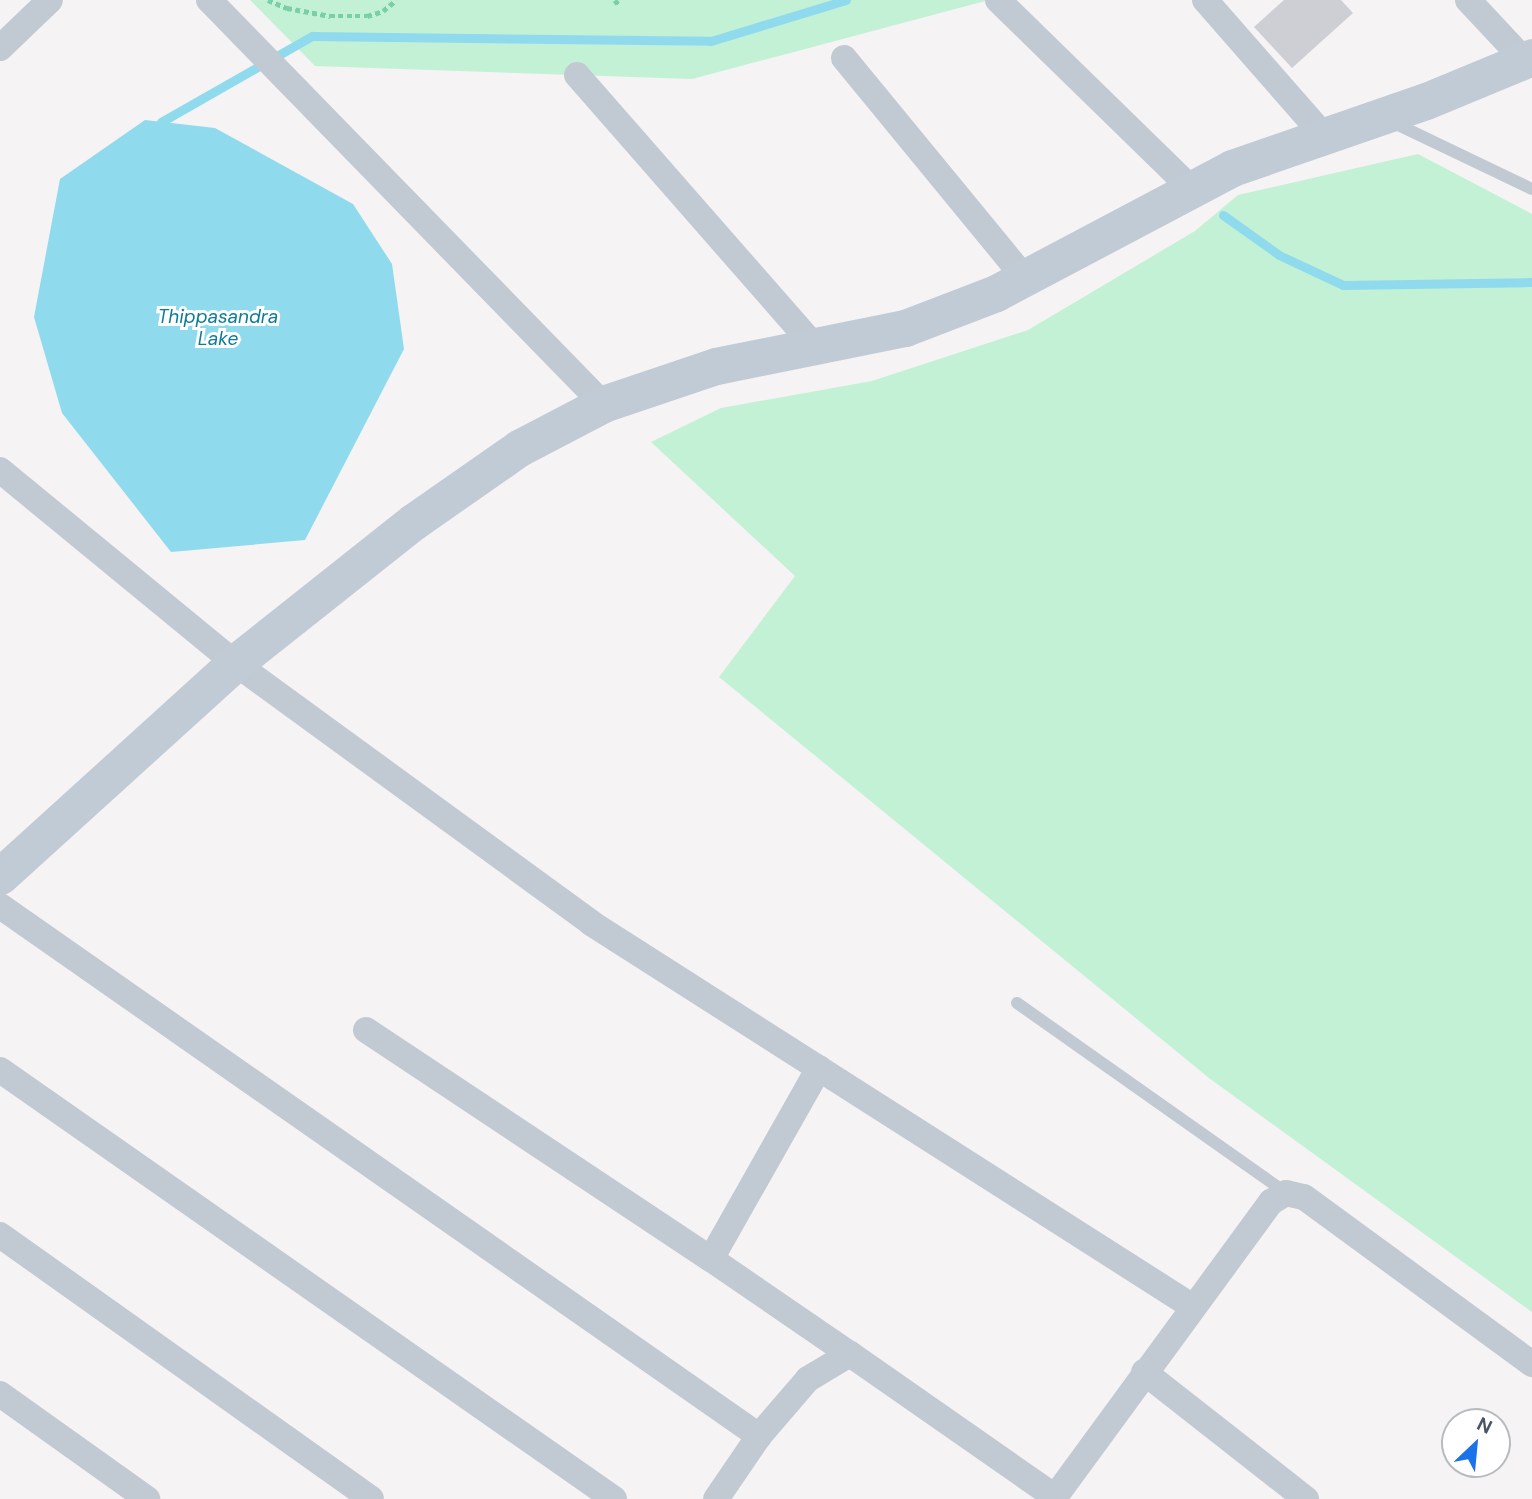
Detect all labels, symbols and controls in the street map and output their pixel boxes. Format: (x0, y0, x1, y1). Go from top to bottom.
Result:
water label: Thippasandra Lake (158, 306, 278, 350)
north arrow (1441, 1408, 1511, 1478)
text: N (1473, 1411, 1496, 1440)

